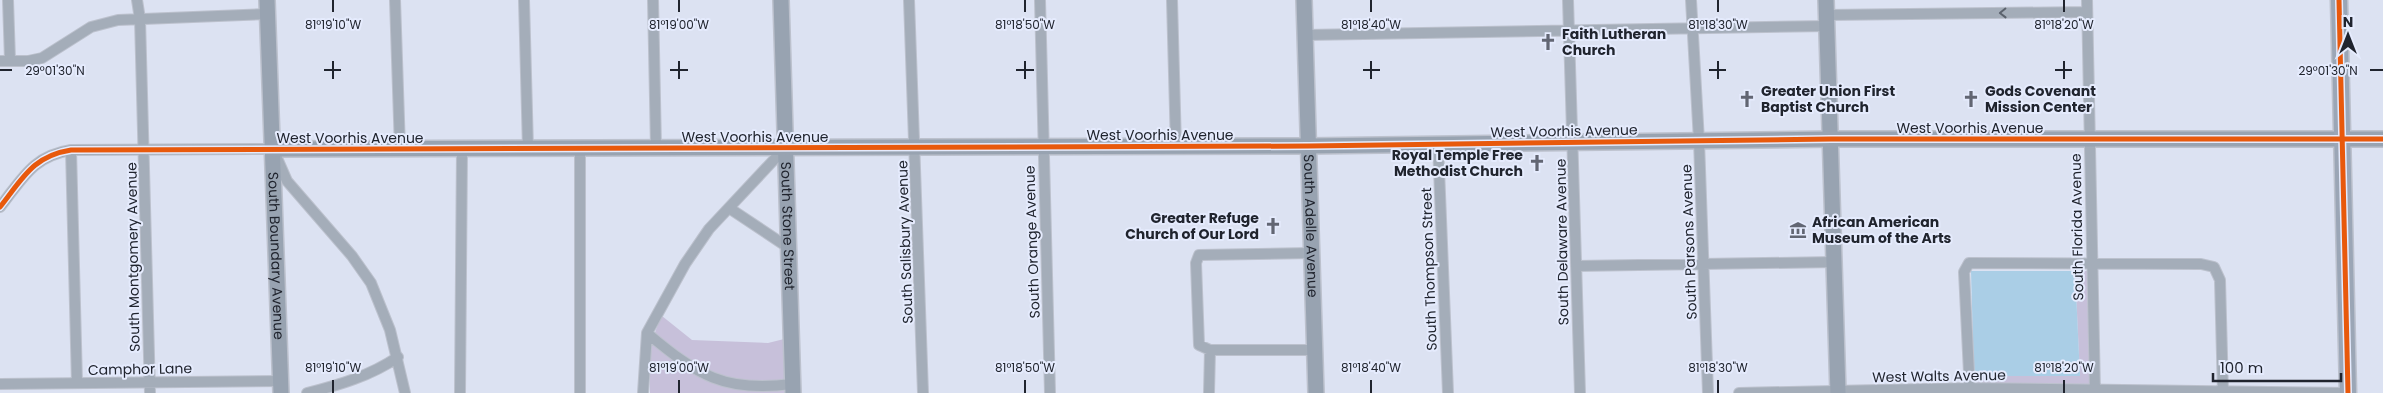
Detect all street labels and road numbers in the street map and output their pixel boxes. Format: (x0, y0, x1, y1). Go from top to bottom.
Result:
street label: West Voorhis Avenue (1896, 118, 2044, 138)
street label: West Voorhis Avenue (1490, 120, 1638, 142)
street label: West Voorhis Avenue (1086, 125, 1234, 145)
street label: West Voorhis Avenue (681, 127, 829, 147)
street label: West Voorhis Avenue (276, 128, 424, 148)
street label: South Florida Avenue (2066, 153, 2088, 301)
street label: South Adelle Avenue (1299, 154, 1323, 298)
street label: South Delaware Avenue (1551, 158, 1573, 325)
street label: South Salisbury Avenue (892, 160, 918, 324)
street label: South Stone Street (776, 161, 800, 291)
street label: South Montgomery Avenue (121, 162, 145, 352)
street label: South Parsons Avenue (1676, 164, 1702, 320)
street label: South Orange Avenue (1019, 165, 1045, 319)
street label: South Boundary Avenue (263, 172, 289, 340)
street label: South Thompson Street (1416, 187, 1442, 351)
street label: Camphor Lane (88, 358, 193, 380)
street label: West Walts Avenue (1872, 365, 2006, 387)

